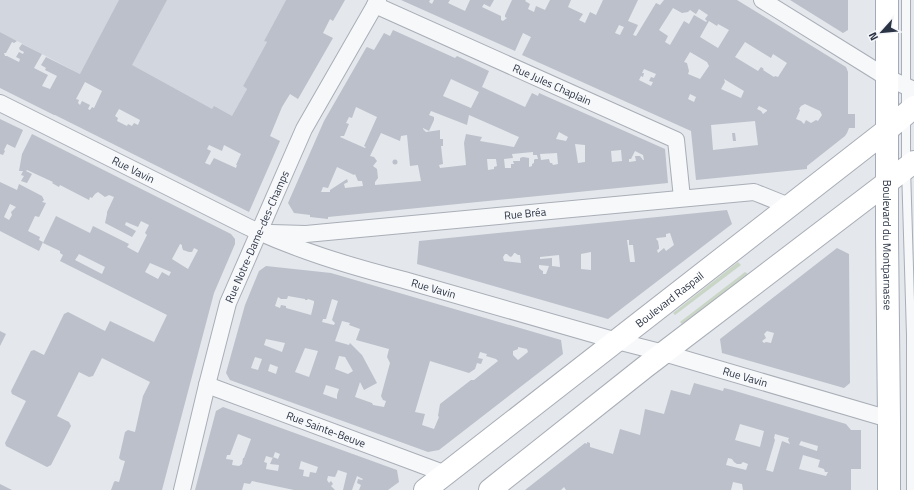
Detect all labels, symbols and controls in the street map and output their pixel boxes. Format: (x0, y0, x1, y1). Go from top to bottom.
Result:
north arrow (862, 12, 902, 52)
text: N (864, 30, 882, 44)
street label: Rue Jules Chaplain (510, 60, 594, 109)
street label: Rue Vavin (109, 152, 157, 187)
street label: Rue Notre-Dame-des-Champs (221, 168, 293, 305)
street label: Boulevard du Montparnasse (879, 180, 896, 311)
street label: Rue Bréa (503, 203, 547, 223)
street label: Boulevard Raspail (632, 268, 707, 331)
street label: Rue Vavin (409, 274, 458, 302)
street label: Rue Vavin (721, 363, 770, 391)
street label: Rue Sainte-Beuve (284, 407, 368, 452)

